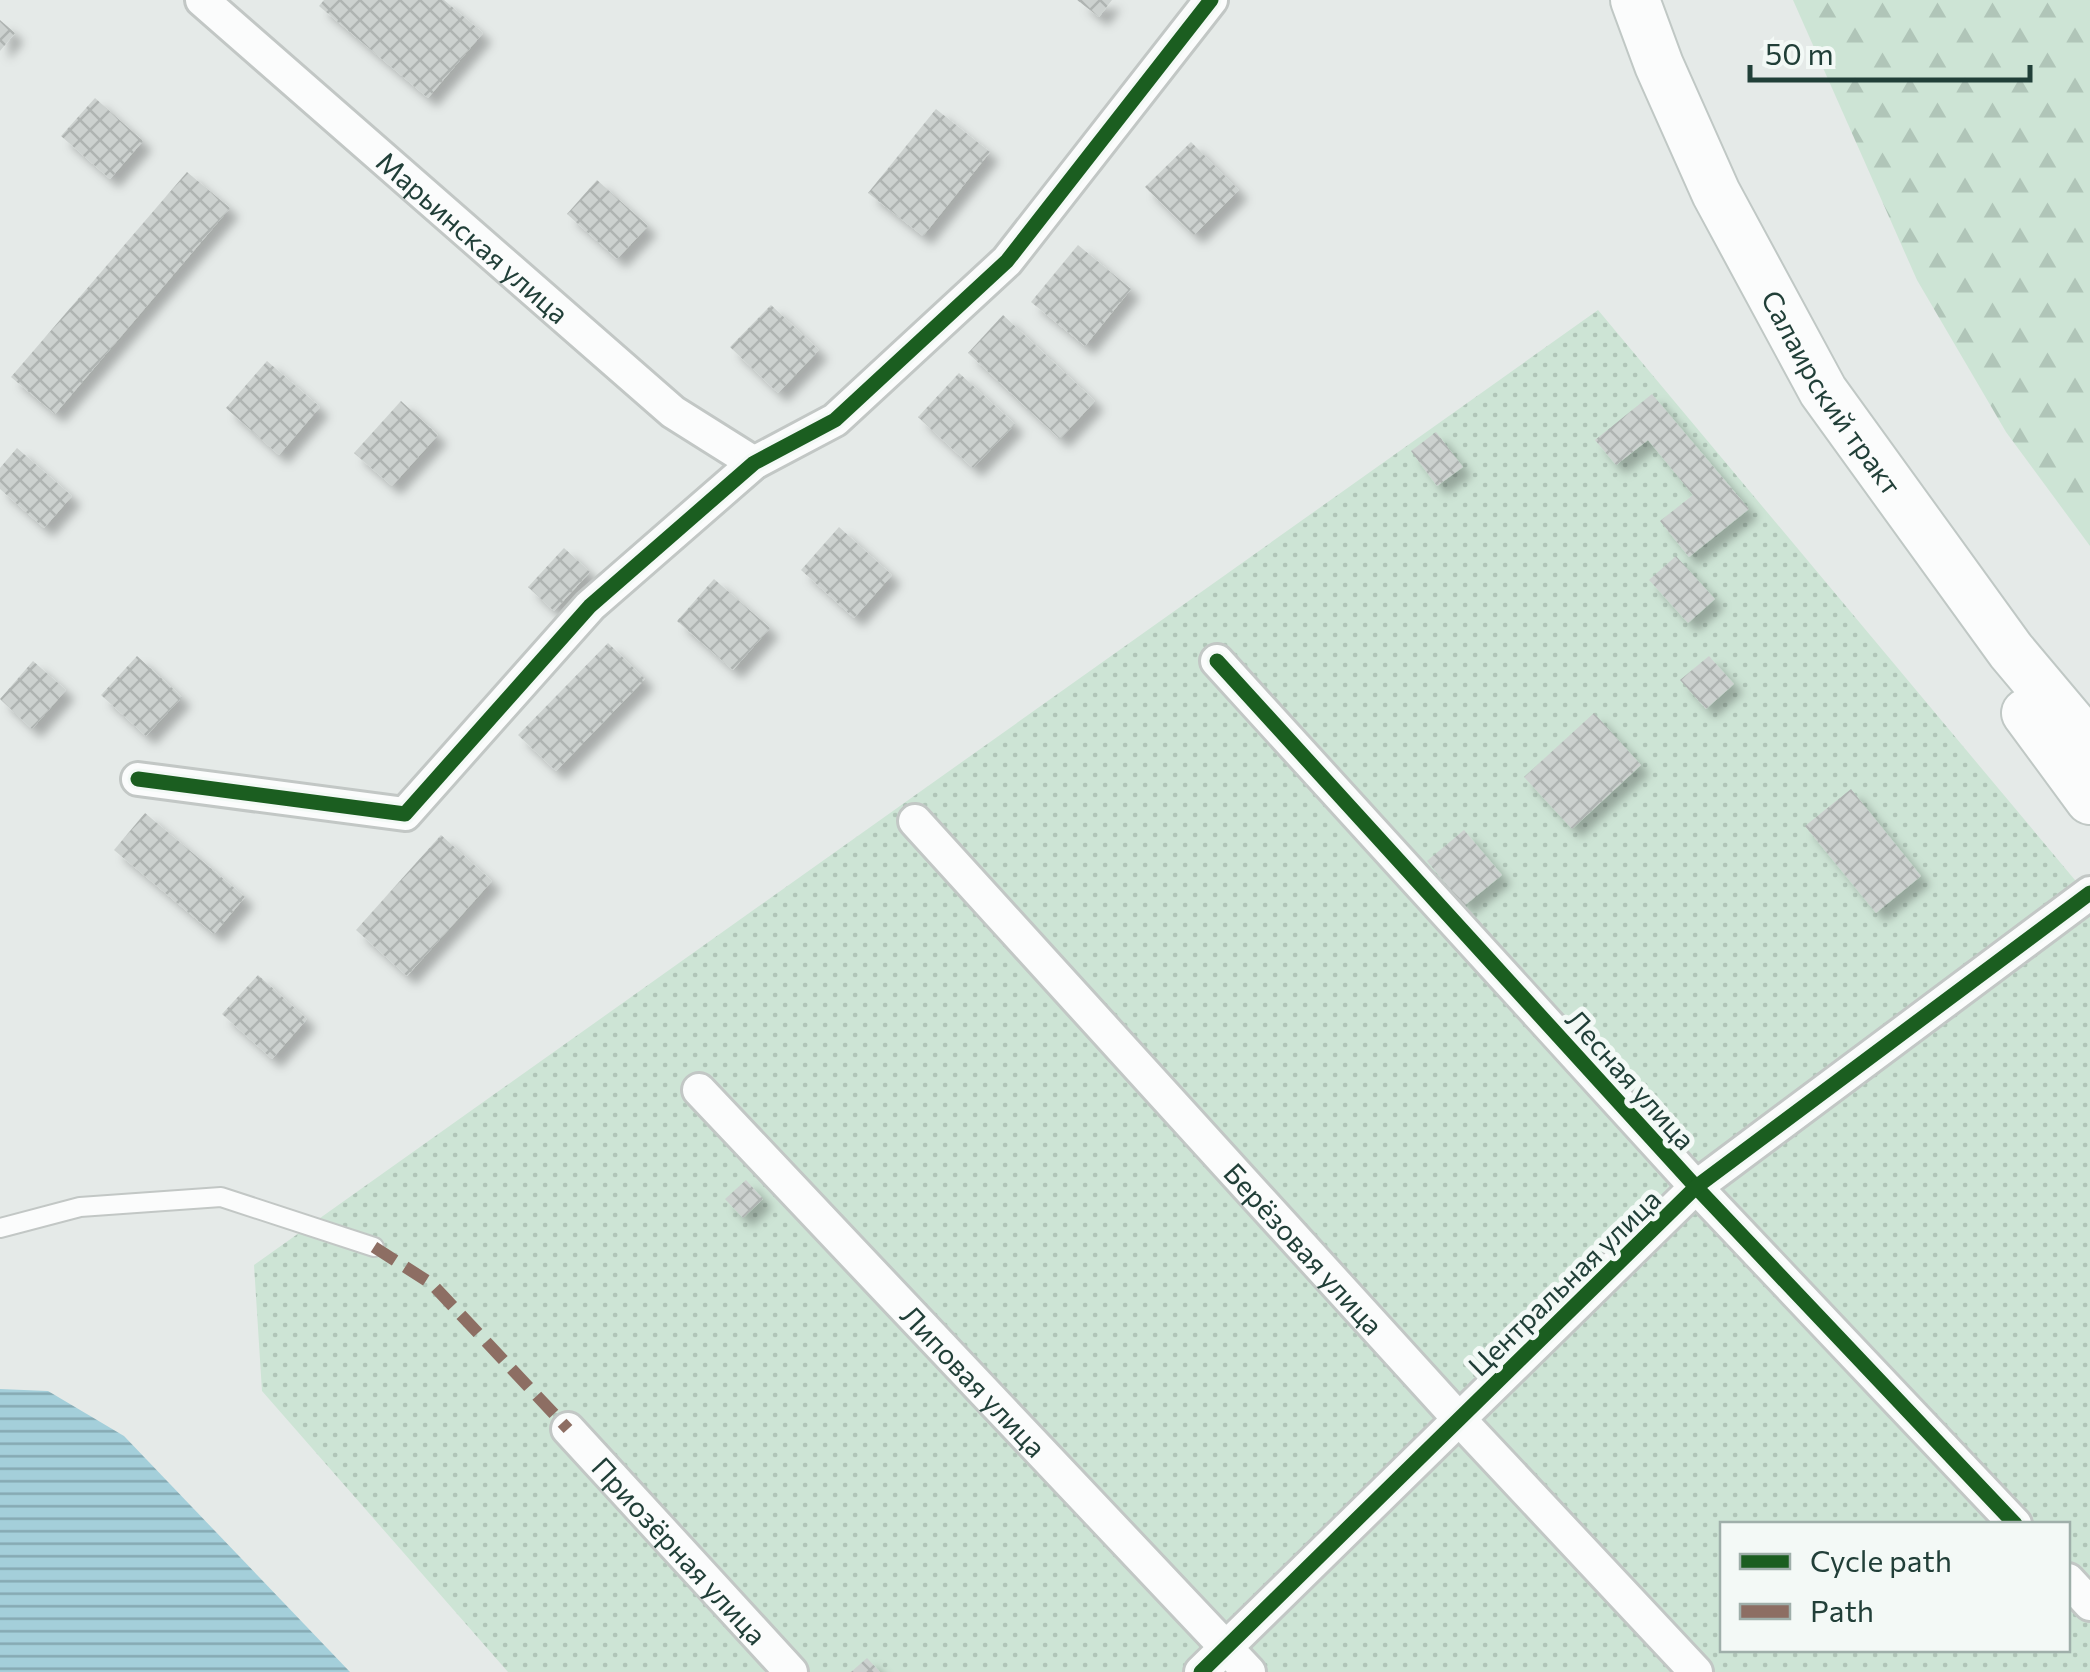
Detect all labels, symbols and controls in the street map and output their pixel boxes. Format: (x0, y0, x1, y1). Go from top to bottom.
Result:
scale bar (1750, 20, 2030, 82)
text: 50 m (1765, 34, 1834, 71)
street label: Марьинская улица (370, 144, 576, 330)
street label: Салаирский тракт (1755, 284, 1909, 501)
street label: Лесная улица (1559, 1002, 1703, 1156)
street label: Берёзовая улица (1217, 1156, 1391, 1341)
street label: Центральная улица (1461, 1182, 1667, 1382)
street label: Липовая улица (894, 1298, 1053, 1464)
street label: Приозёрная улица (585, 1450, 774, 1651)
legend (1720, 1522, 2070, 1652)
text: Cycle path (1810, 1541, 1952, 1578)
text: Path (1810, 1591, 1874, 1628)

